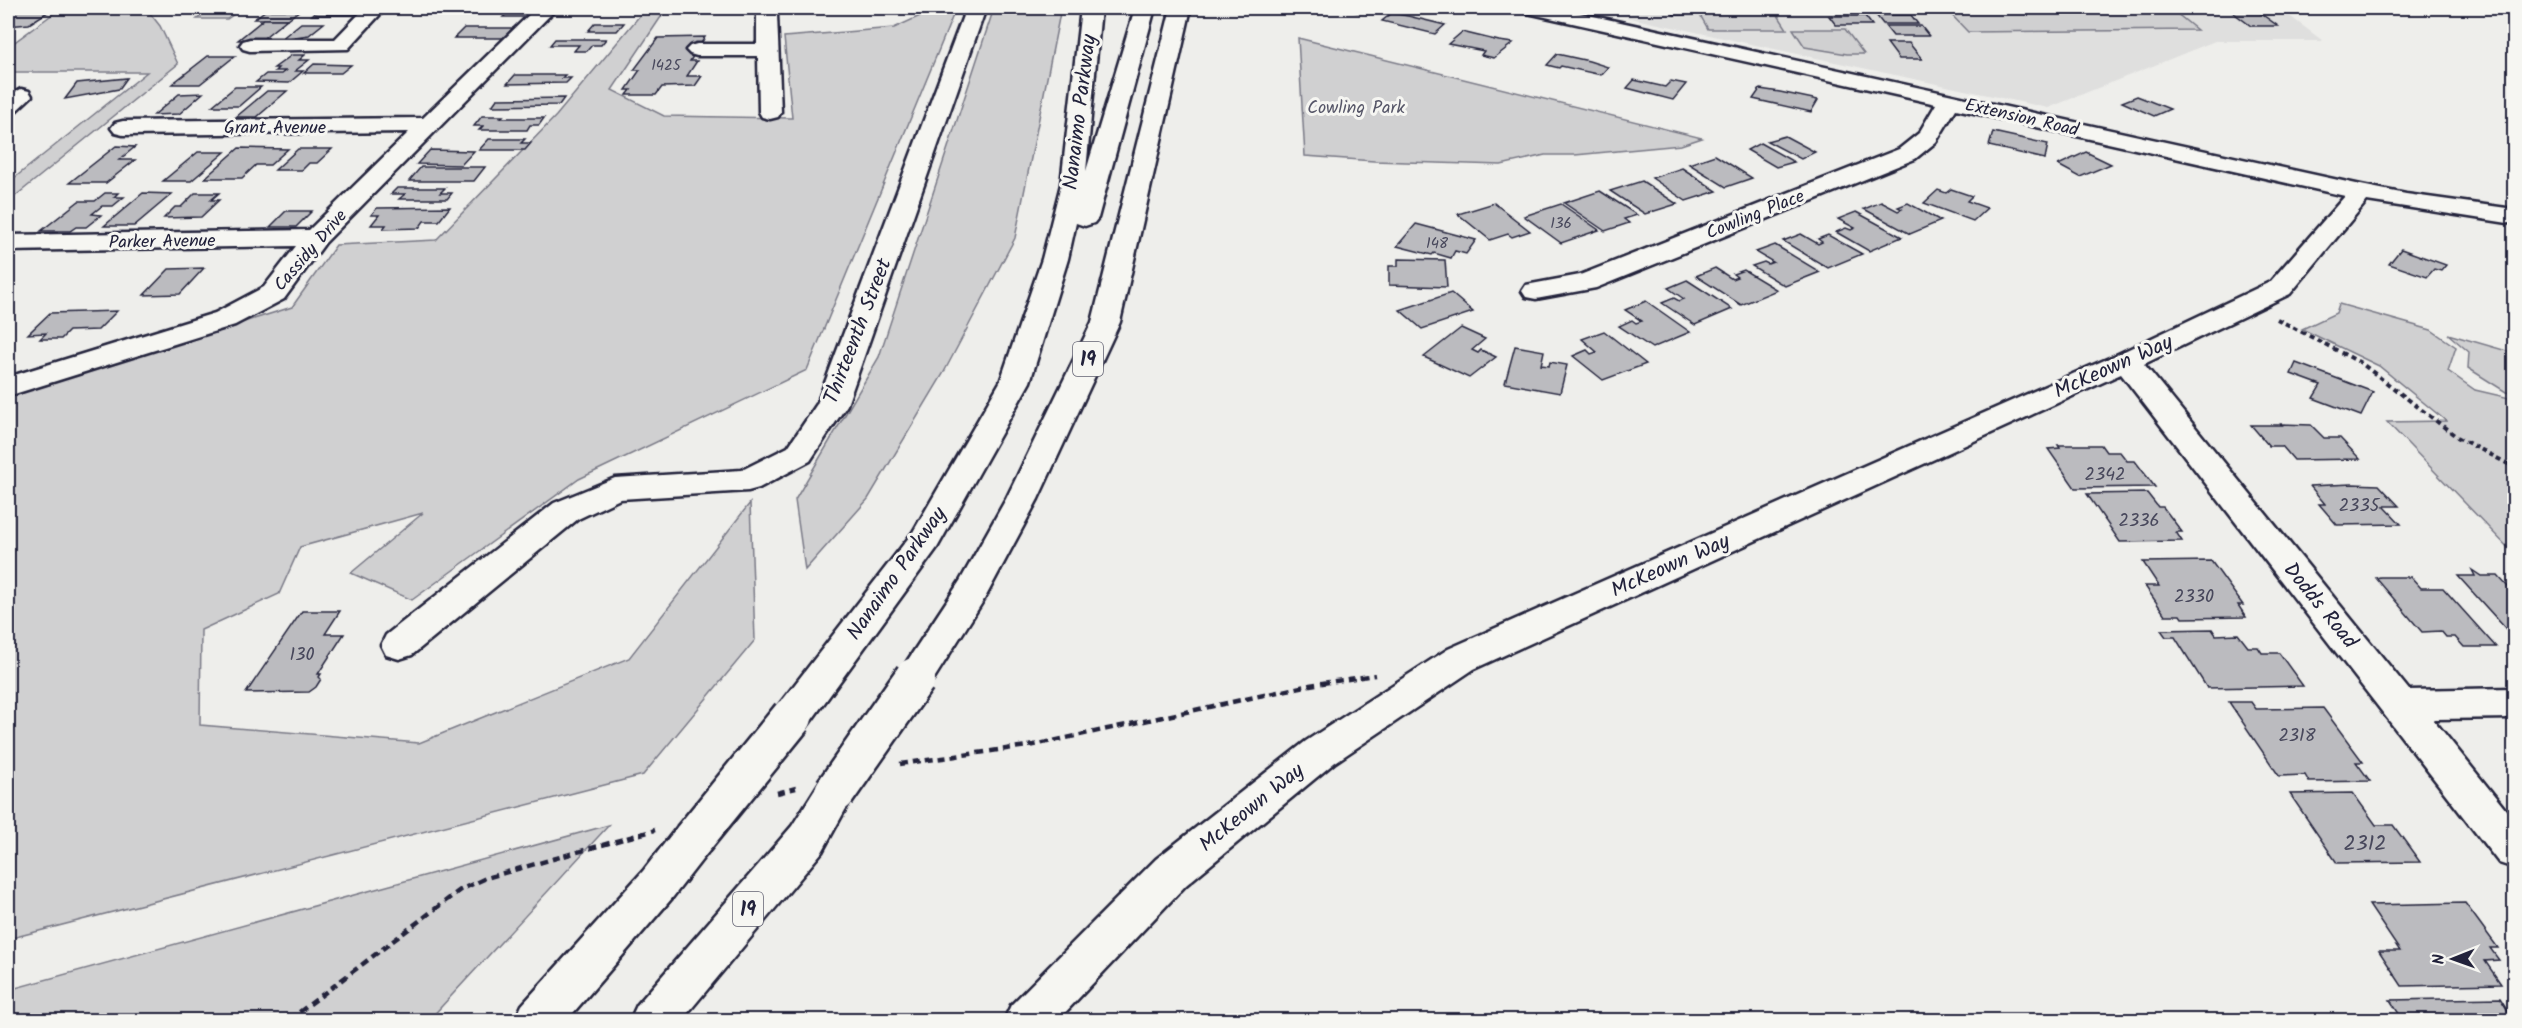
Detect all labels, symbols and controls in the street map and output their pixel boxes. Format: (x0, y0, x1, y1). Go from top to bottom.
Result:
street label: Nanaimo Parkway (1055, 32, 1106, 192)
house number: 1425 (651, 54, 682, 78)
street label: Extension Road (1962, 91, 2082, 146)
park label: Cowling Park (1307, 94, 1405, 123)
street label: Grant Avenue (224, 114, 326, 143)
street label: Cowling Place (1702, 182, 1809, 248)
street label: Cassidy Drive (267, 203, 355, 299)
house number: 136 (1550, 212, 1572, 236)
street label: Parker Avenue (108, 227, 216, 258)
house number: 148 (1426, 232, 1449, 256)
street label: Thirteenth Street (815, 253, 902, 409)
street label: McKeown Way (2049, 326, 2179, 408)
road number: 19 (1073, 342, 1103, 376)
house number: 2342 (2084, 461, 2126, 490)
house number: 2335 (2339, 492, 2381, 521)
street label: Nanaimo Parkway (839, 500, 956, 647)
house number: 2336 (2118, 507, 2160, 536)
street label: McKeown Way (1606, 525, 1736, 607)
street label: Dodds Road (2274, 555, 2366, 657)
house number: 2330 (2174, 583, 2214, 612)
house number: 130 (290, 641, 314, 670)
house number: 2318 (2278, 722, 2316, 751)
street label: McKeown Way (1192, 755, 1312, 861)
house number: 2312 (2344, 828, 2387, 861)
road number: 19 (733, 892, 763, 926)
north arrow (2423, 929, 2483, 989)
text: N (2427, 954, 2452, 965)

